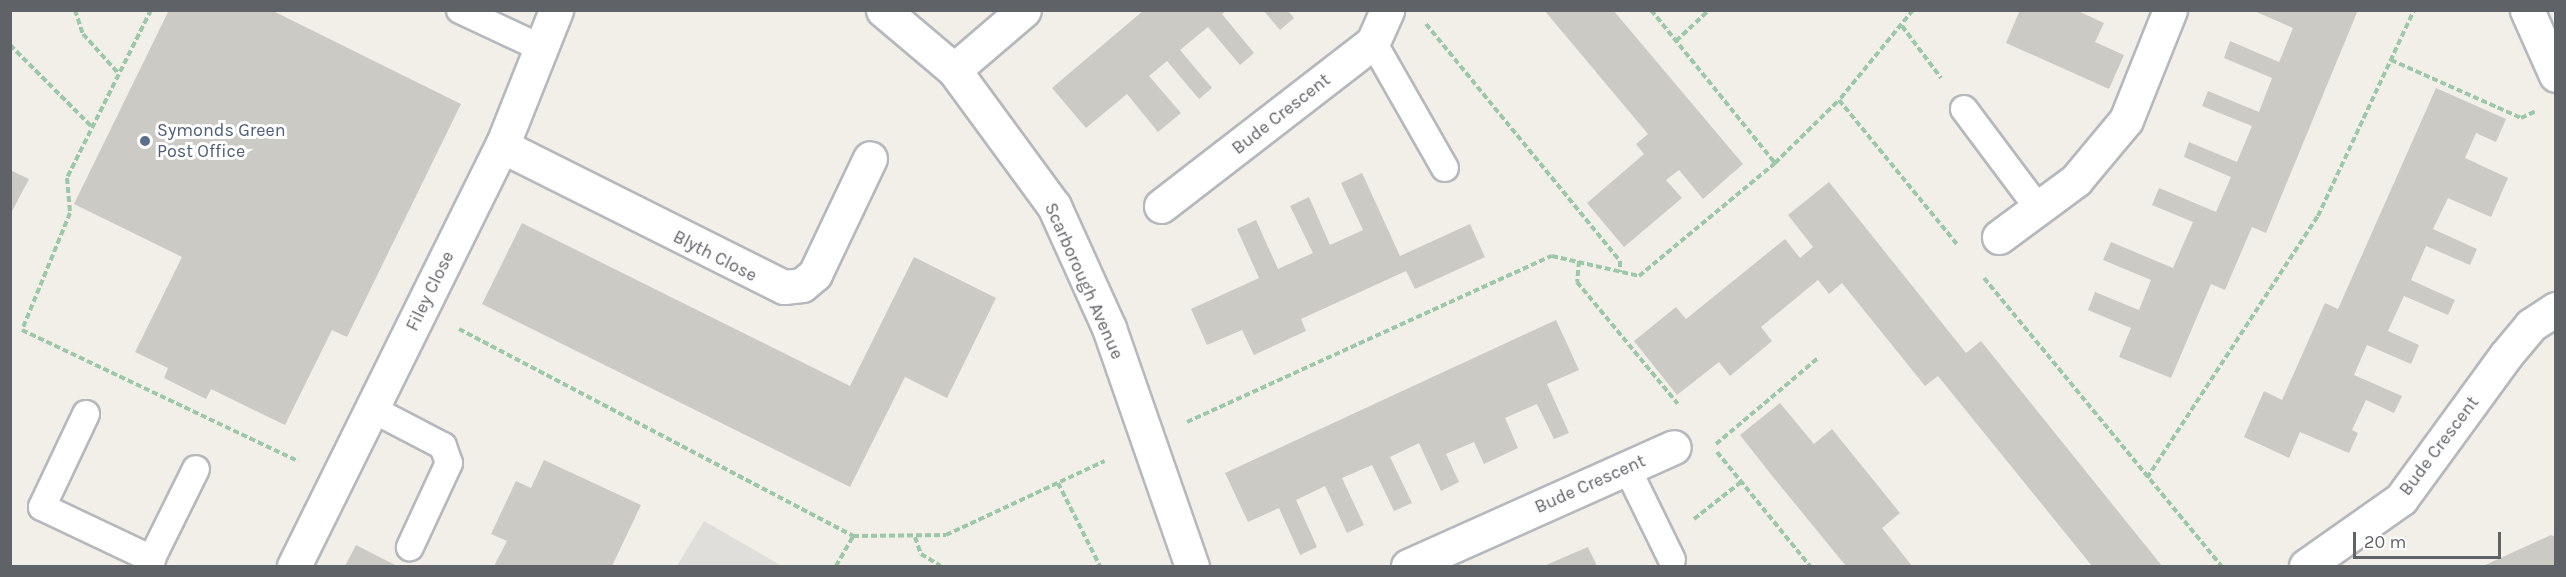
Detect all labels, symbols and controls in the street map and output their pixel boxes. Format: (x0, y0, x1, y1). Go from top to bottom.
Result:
street label: Bude Crescent (1228, 69, 1334, 159)
place label: Symonds Green Post Office (157, 120, 286, 162)
marker: Symonds Green Post Office (138, 134, 152, 148)
street label: Scarborough Avenue (1040, 199, 1128, 363)
street label: Blyth Close (670, 226, 760, 286)
street label: Filey Close (401, 247, 459, 335)
street label: Bude Crescent (2395, 392, 2483, 500)
street label: Bude Crescent (1531, 450, 1649, 518)
scale bar (2356, 520, 2504, 558)
text: 20 m (2364, 531, 2406, 553)

